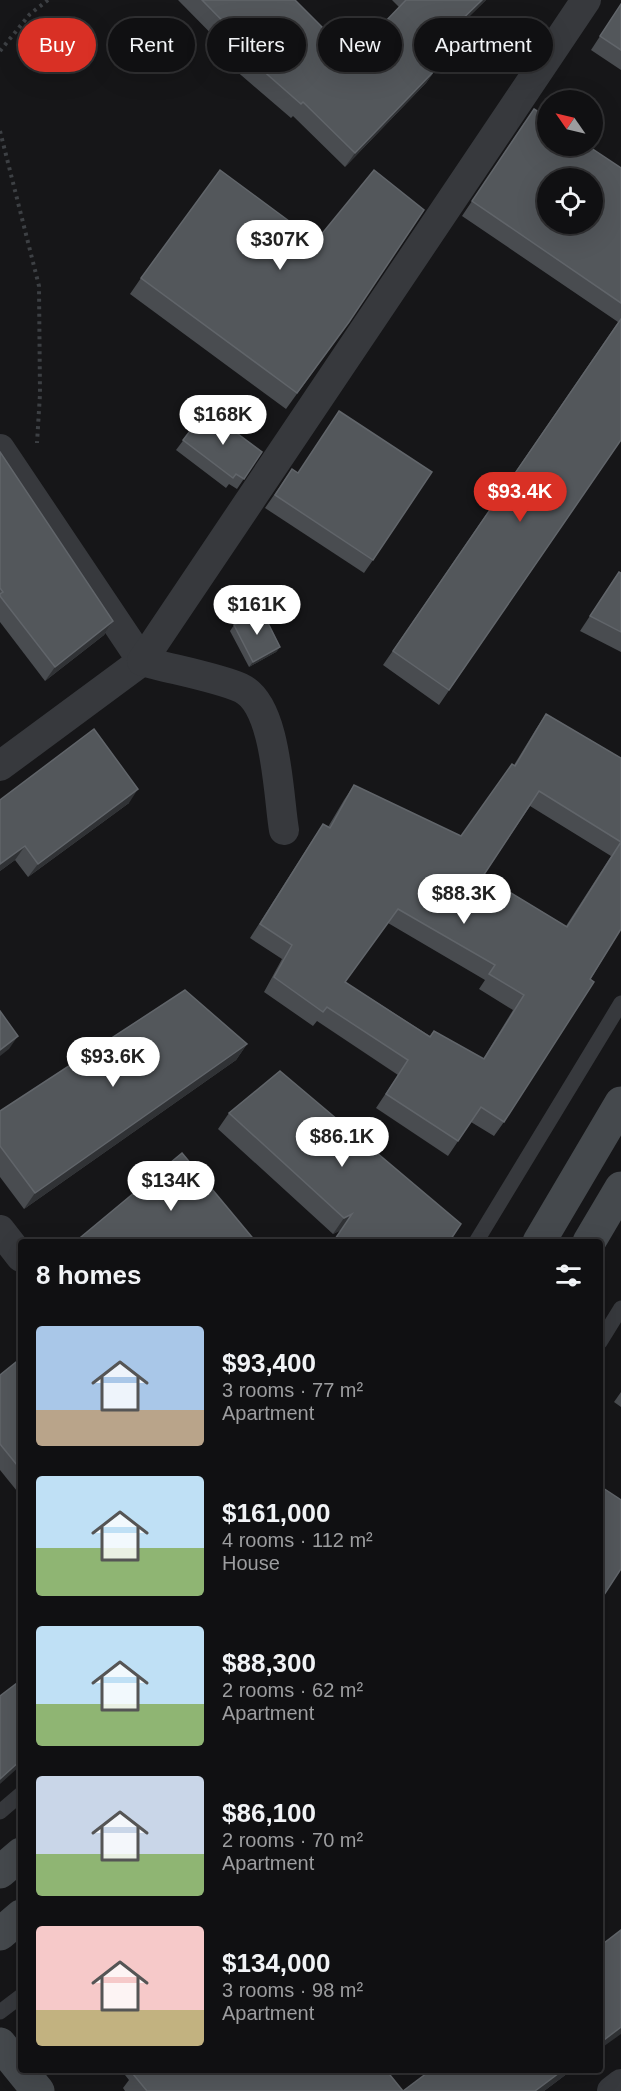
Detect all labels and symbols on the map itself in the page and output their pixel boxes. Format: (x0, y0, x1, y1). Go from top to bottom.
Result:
north arrow (537, 90, 603, 156)
pin: $307K (238, 220, 322, 271)
pin: $168K (181, 395, 265, 446)
pin: $93.4K (471, 472, 569, 523)
pin: $161K (215, 585, 299, 636)
pin: $88.3K (415, 874, 513, 925)
pin: $93.6K (64, 1037, 162, 1088)
pin: $86.1K (293, 1117, 391, 1168)
pin: $134K (129, 1161, 213, 1212)

